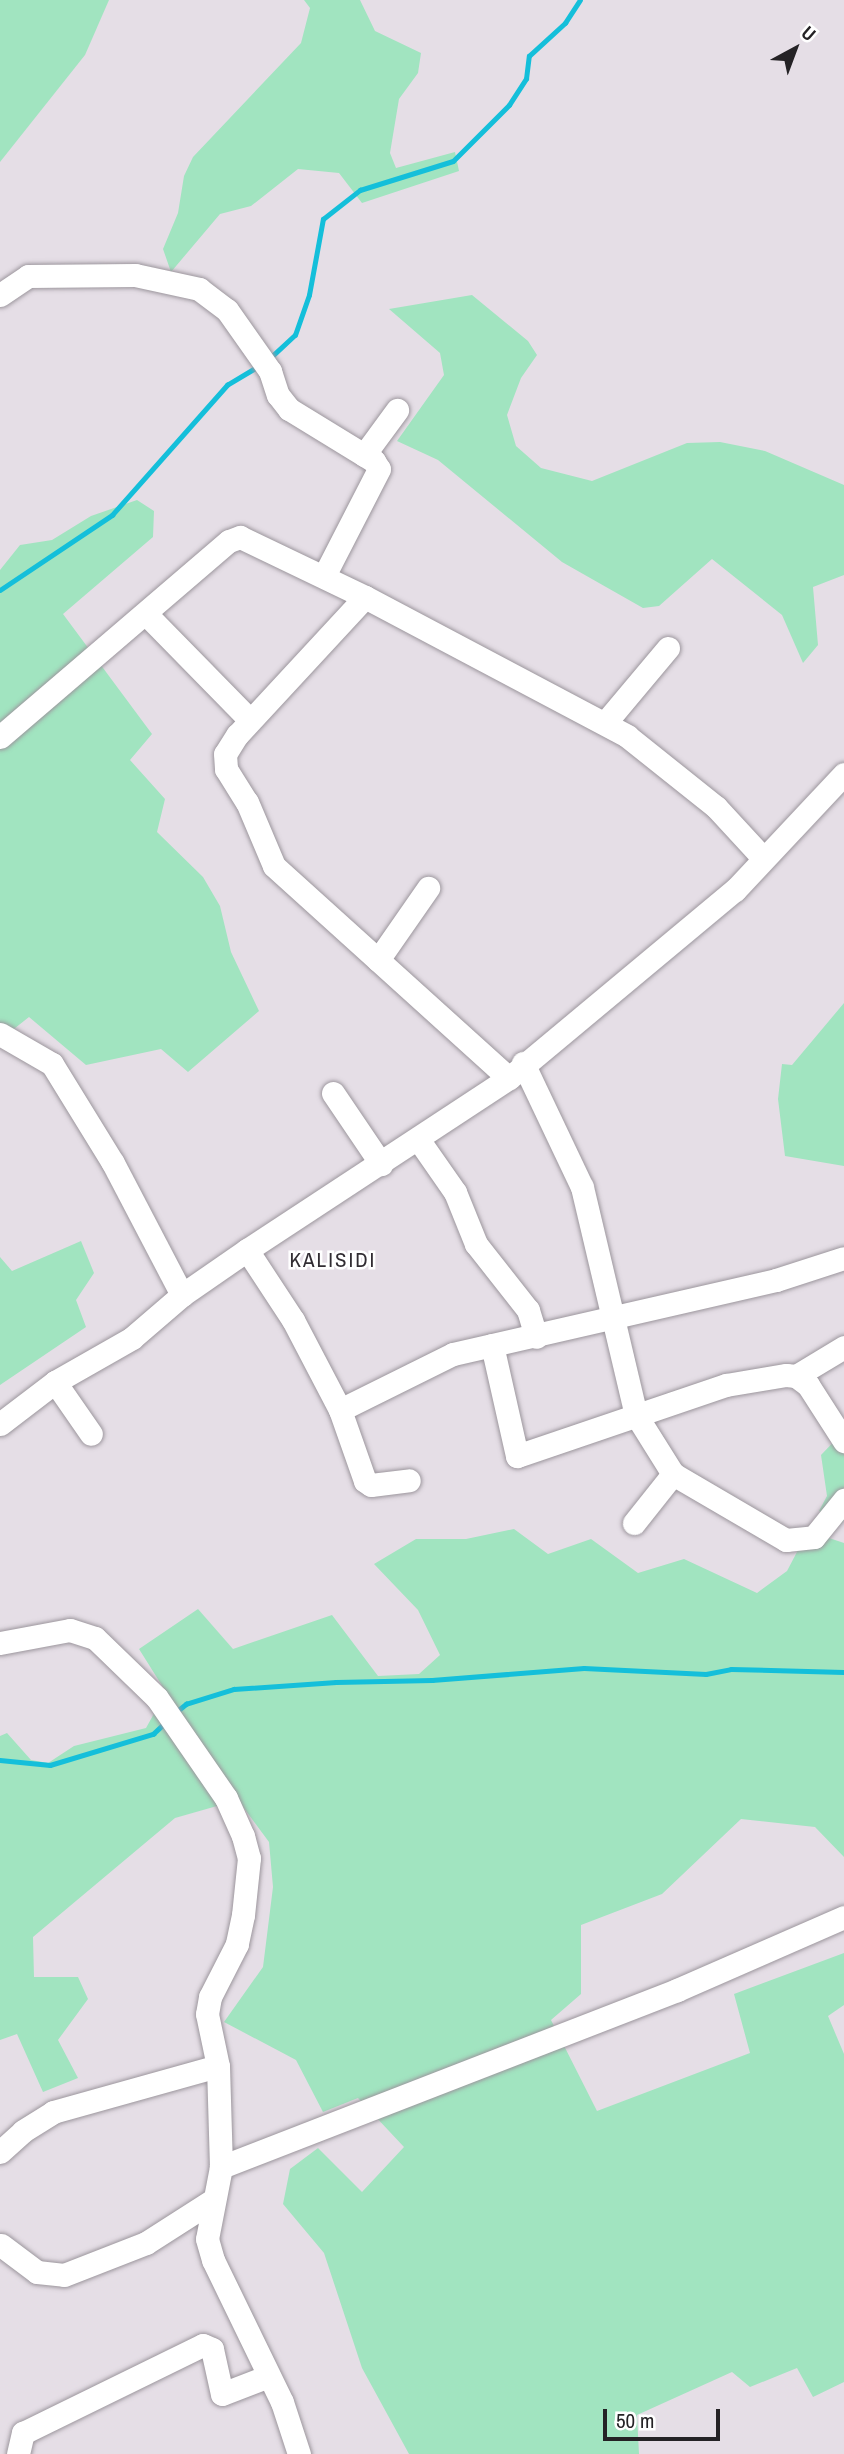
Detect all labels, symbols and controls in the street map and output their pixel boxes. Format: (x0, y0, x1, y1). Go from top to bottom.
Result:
north arrow (760, 14, 830, 84)
text: U (796, 20, 822, 47)
district label: KALISIDI (291, 1247, 375, 1273)
scale bar (606, 2394, 723, 2438)
text: 50 m (616, 2406, 654, 2435)

